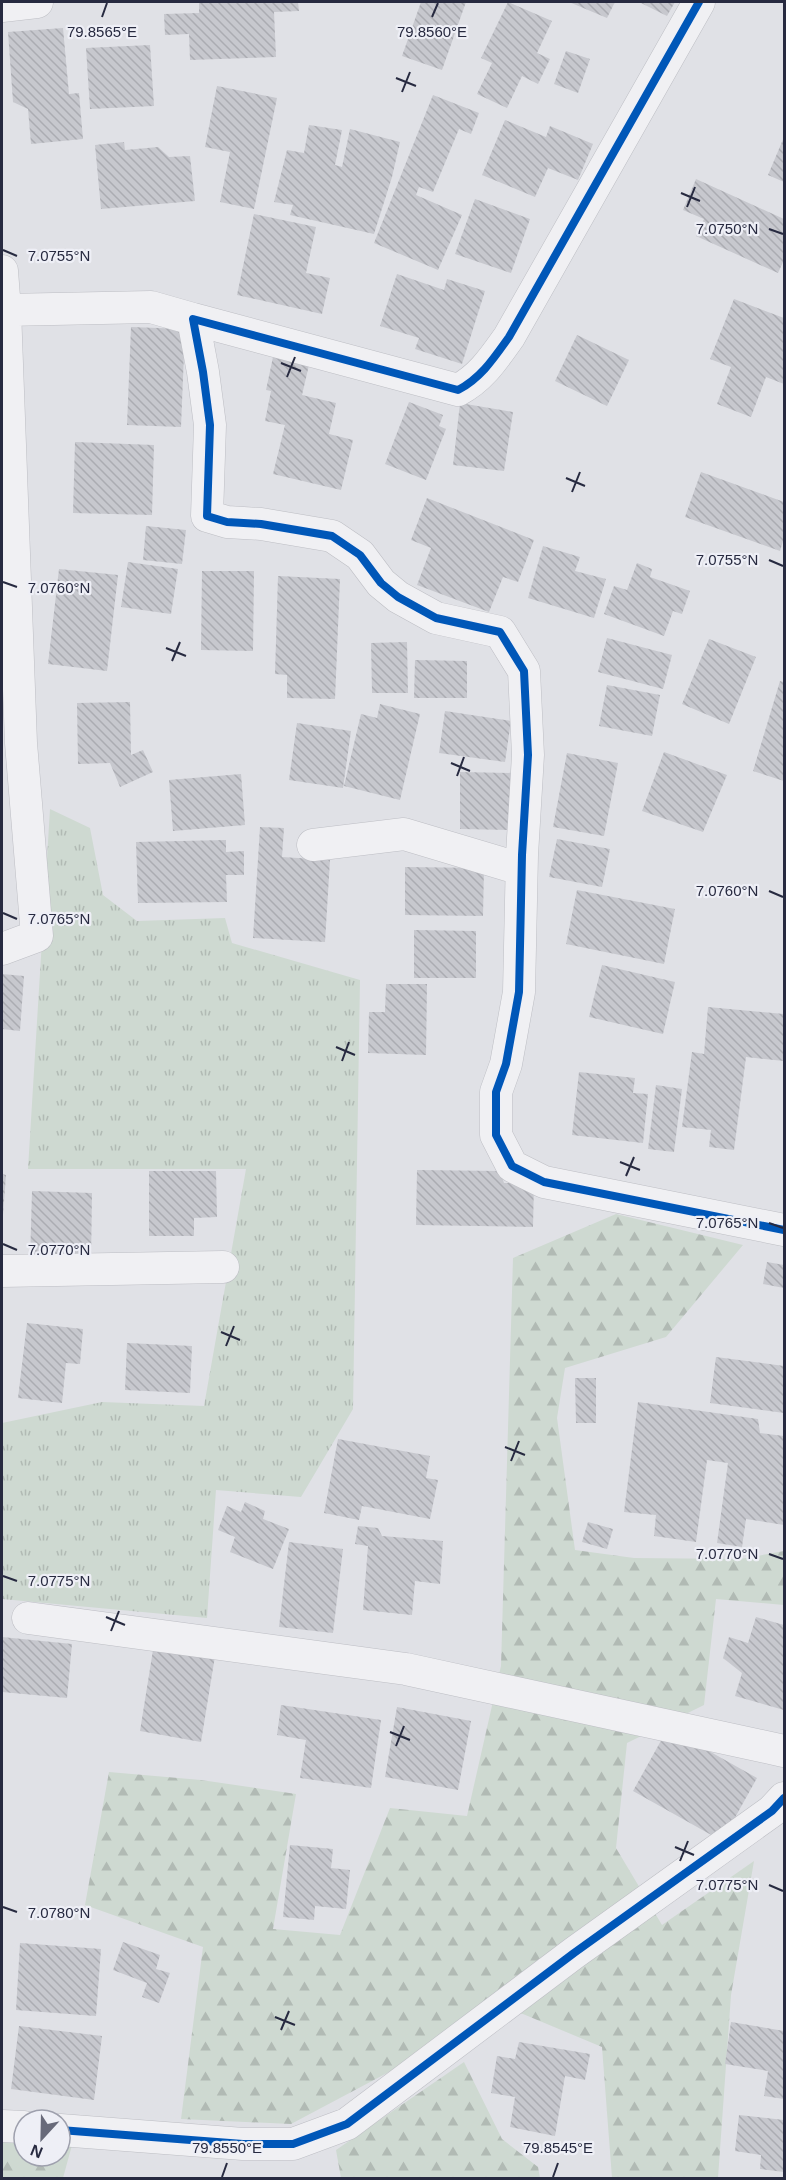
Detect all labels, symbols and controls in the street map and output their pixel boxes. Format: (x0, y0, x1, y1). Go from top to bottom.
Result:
text: 79.8565°E (67, 23, 137, 40)
text: 79.8560°E (397, 23, 467, 40)
text: 7.0750°N (696, 220, 758, 237)
text: 7.0755°N (28, 247, 90, 264)
text: 7.0755°N (696, 551, 758, 568)
text: 7.0760°N (28, 579, 90, 596)
text: 7.0760°N (696, 882, 758, 899)
text: 7.0765°N (28, 910, 90, 927)
text: 7.0765°N (696, 1214, 758, 1231)
text: 7.0770°N (28, 1241, 90, 1258)
text: 7.0770°N (696, 1545, 758, 1562)
text: 7.0775°N (28, 1572, 90, 1589)
text: 7.0775°N (696, 1876, 758, 1893)
text: 7.0780°N (28, 1904, 90, 1921)
north arrow (12, 2108, 72, 2168)
text: 79.8550°E (192, 2139, 262, 2156)
text: 79.8545°E (523, 2139, 593, 2156)
text: N (28, 2141, 45, 2161)

